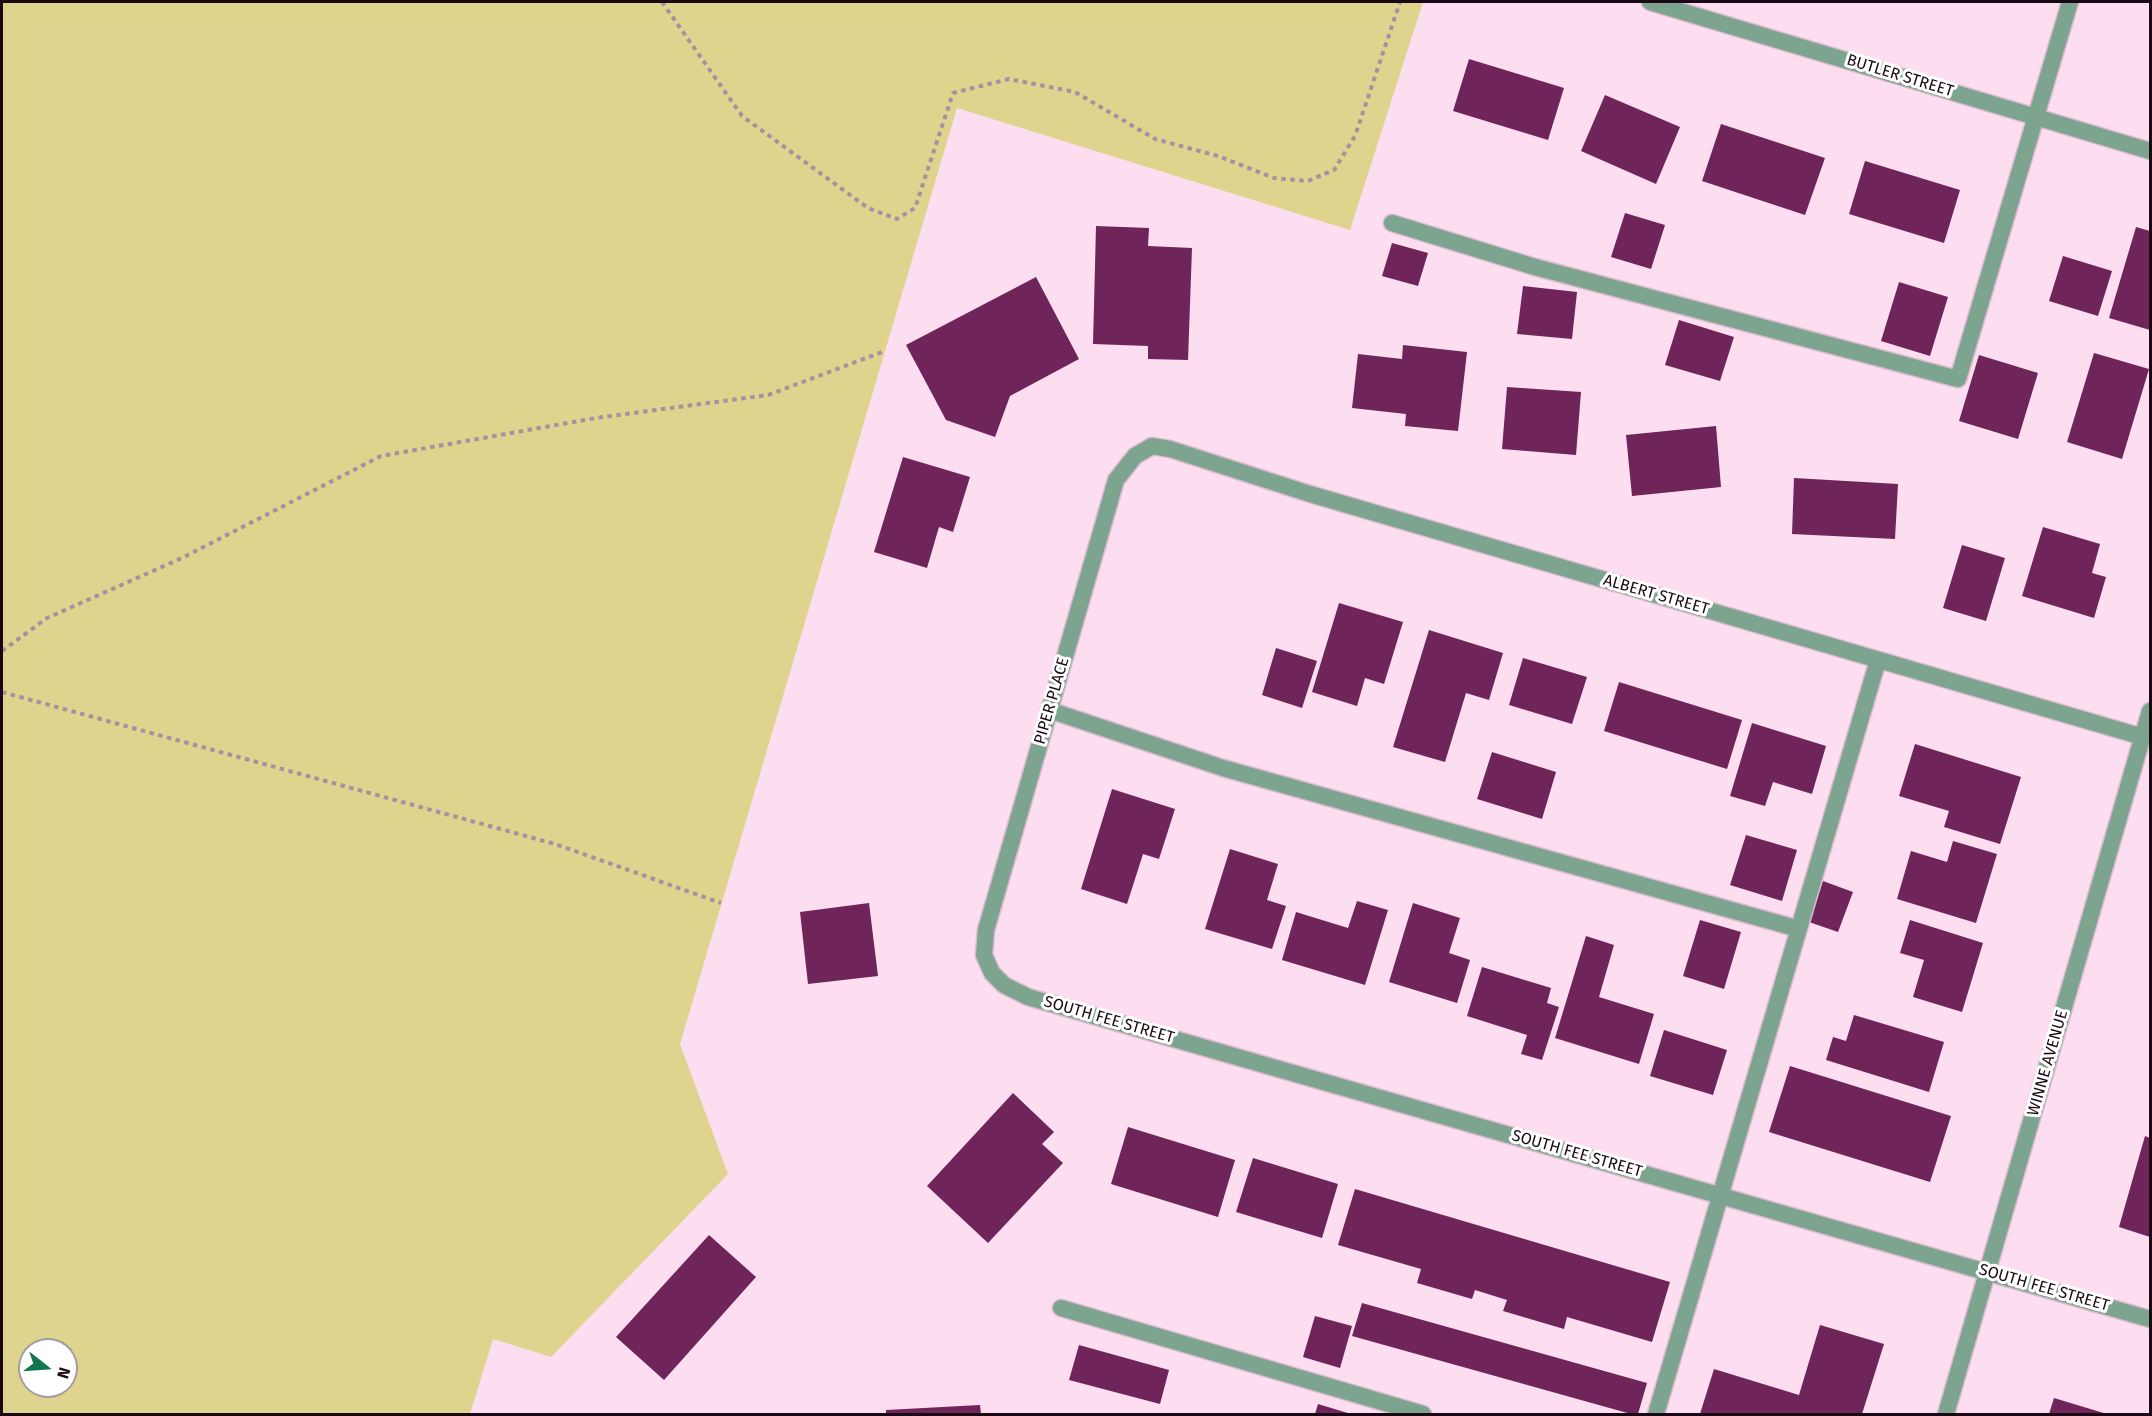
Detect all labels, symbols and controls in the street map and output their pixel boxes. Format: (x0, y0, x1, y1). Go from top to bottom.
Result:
street label: BUTLER STREET (1844, 51, 1956, 101)
street label: ALBERT STREET (1601, 571, 1711, 619)
street label: PIPER PLACE (1030, 655, 1074, 747)
street label: SOUTH FEE STREET (1042, 992, 1176, 1048)
street label: WINNE AVENUE (2024, 1008, 2072, 1118)
street label: SOUTH FEE STREET (1510, 1126, 1644, 1182)
street label: SOUTH FEE STREET (1977, 1260, 2111, 1316)
north arrow (18, 1338, 78, 1398)
text: N (53, 1365, 74, 1381)

